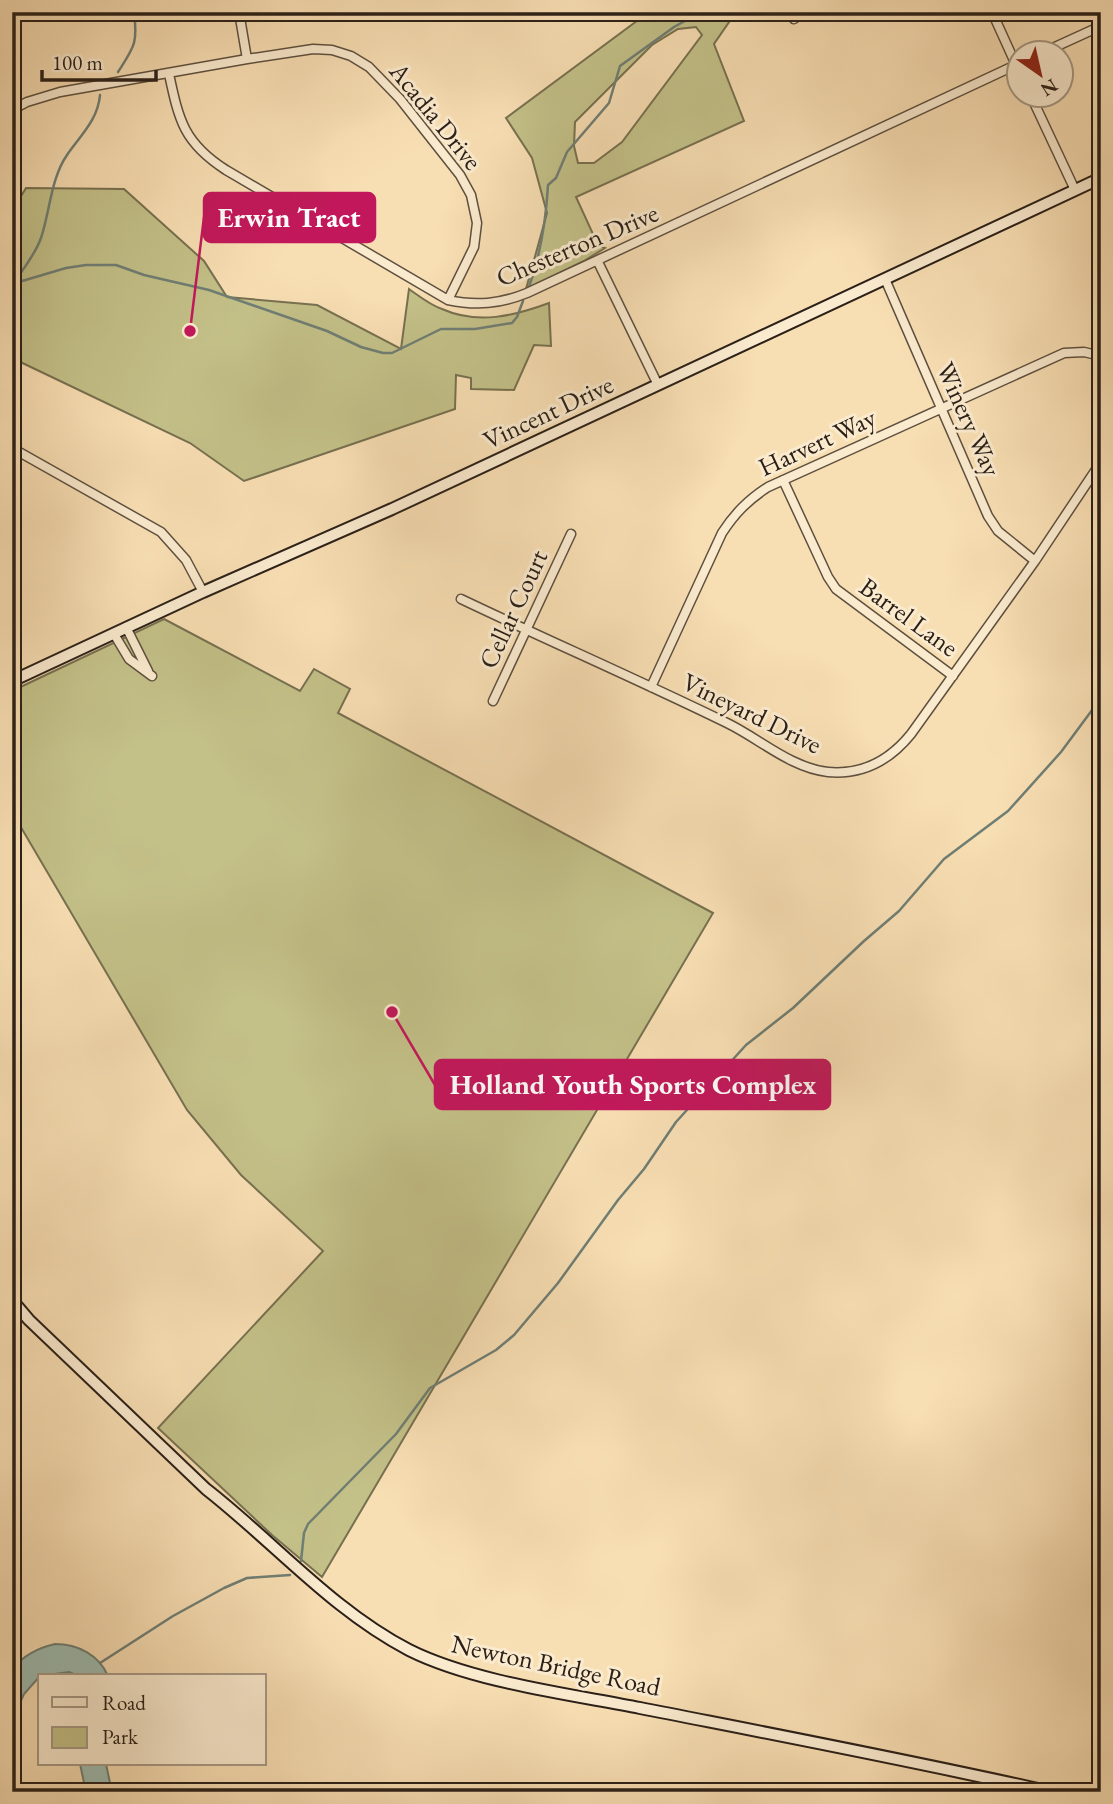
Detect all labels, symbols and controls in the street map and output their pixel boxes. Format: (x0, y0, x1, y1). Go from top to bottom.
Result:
scale bar (42, 38, 156, 82)
north arrow (1004, 38, 1074, 108)
text: 100 m (52, 49, 103, 76)
street label: Acadia Drive (382, 54, 490, 177)
text: N (1035, 73, 1063, 103)
callout: Erwin Tract (204, 193, 375, 242)
street label: Chesterton Drive (491, 196, 663, 294)
text: Erwin Tract (217, 199, 361, 235)
street label: Winery Way (929, 357, 1009, 482)
street label: Vincent Drive (477, 367, 619, 457)
street label: Harvert Way (753, 400, 882, 484)
street label: Cellar Court (471, 544, 555, 674)
street label: Barrel Lane (853, 570, 965, 664)
street label: Vineyard Drive (677, 665, 827, 761)
callout: Holland Youth Sports Complex (435, 1060, 830, 1109)
text: Holland Youth Sports Complex (450, 1066, 816, 1102)
street label: Newton Bridge Road (448, 1626, 665, 1704)
legend (38, 1674, 266, 1766)
text: Road (102, 1689, 146, 1716)
text: Park (102, 1723, 139, 1750)

